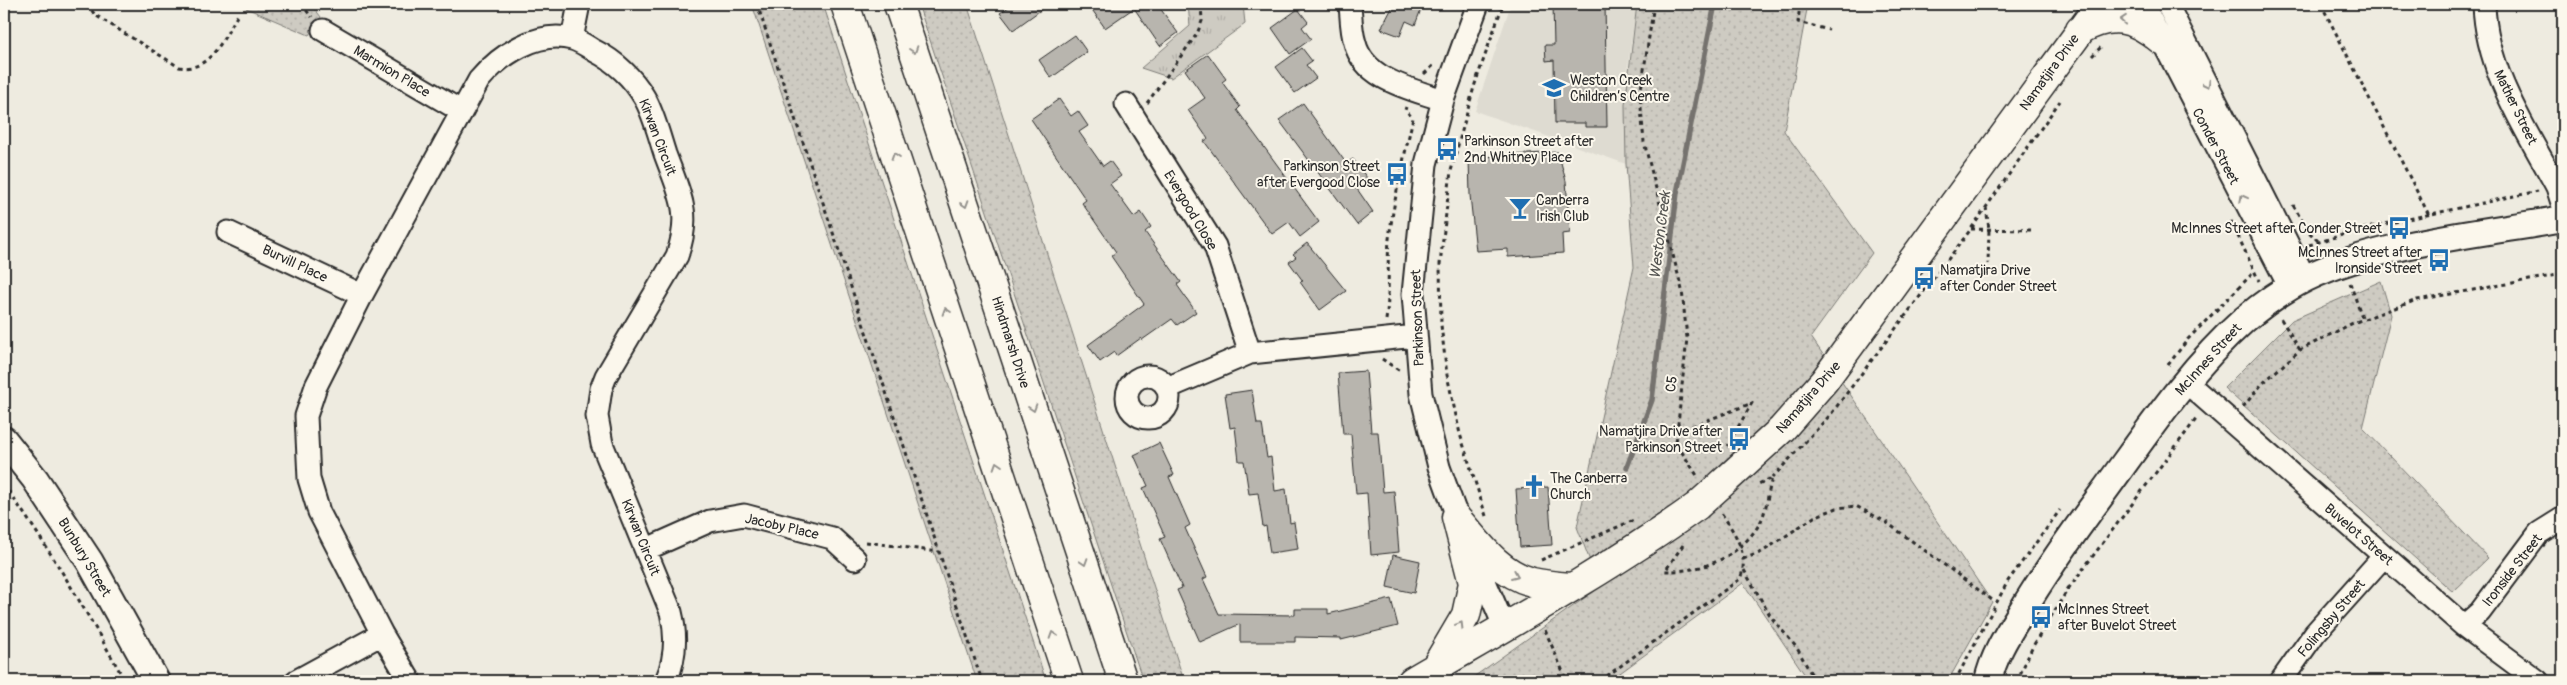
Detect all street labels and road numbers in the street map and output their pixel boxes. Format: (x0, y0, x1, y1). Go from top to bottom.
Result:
street label: Namatjira Drive (2016, 31, 2083, 114)
street label: Marmion Place (350, 42, 433, 101)
street label: Mather Street (2490, 67, 2541, 148)
street label: Kirwan Circuit (635, 96, 680, 178)
street label: Conder Street (2188, 105, 2243, 188)
street label: Evergood Close (1160, 167, 1221, 253)
street label: Burvill Place (259, 241, 330, 286)
street label: Parkinson Street (1407, 269, 1428, 367)
street label: Hindmarsh Drive (988, 294, 1033, 390)
street label: McInnes Street (2172, 320, 2245, 399)
street label: Namatjira Drive (1772, 358, 1844, 437)
street label: C5 (1662, 375, 1681, 393)
street label: Kirwan Circuit (618, 497, 664, 578)
street label: Buvelot Street (2321, 500, 2397, 569)
street label: Jacoby Place (743, 510, 821, 543)
street label: Bunbury Street (54, 515, 115, 600)
street label: Ironside Street (2479, 530, 2546, 610)
street label: Folingsby Street (2294, 576, 2369, 661)

